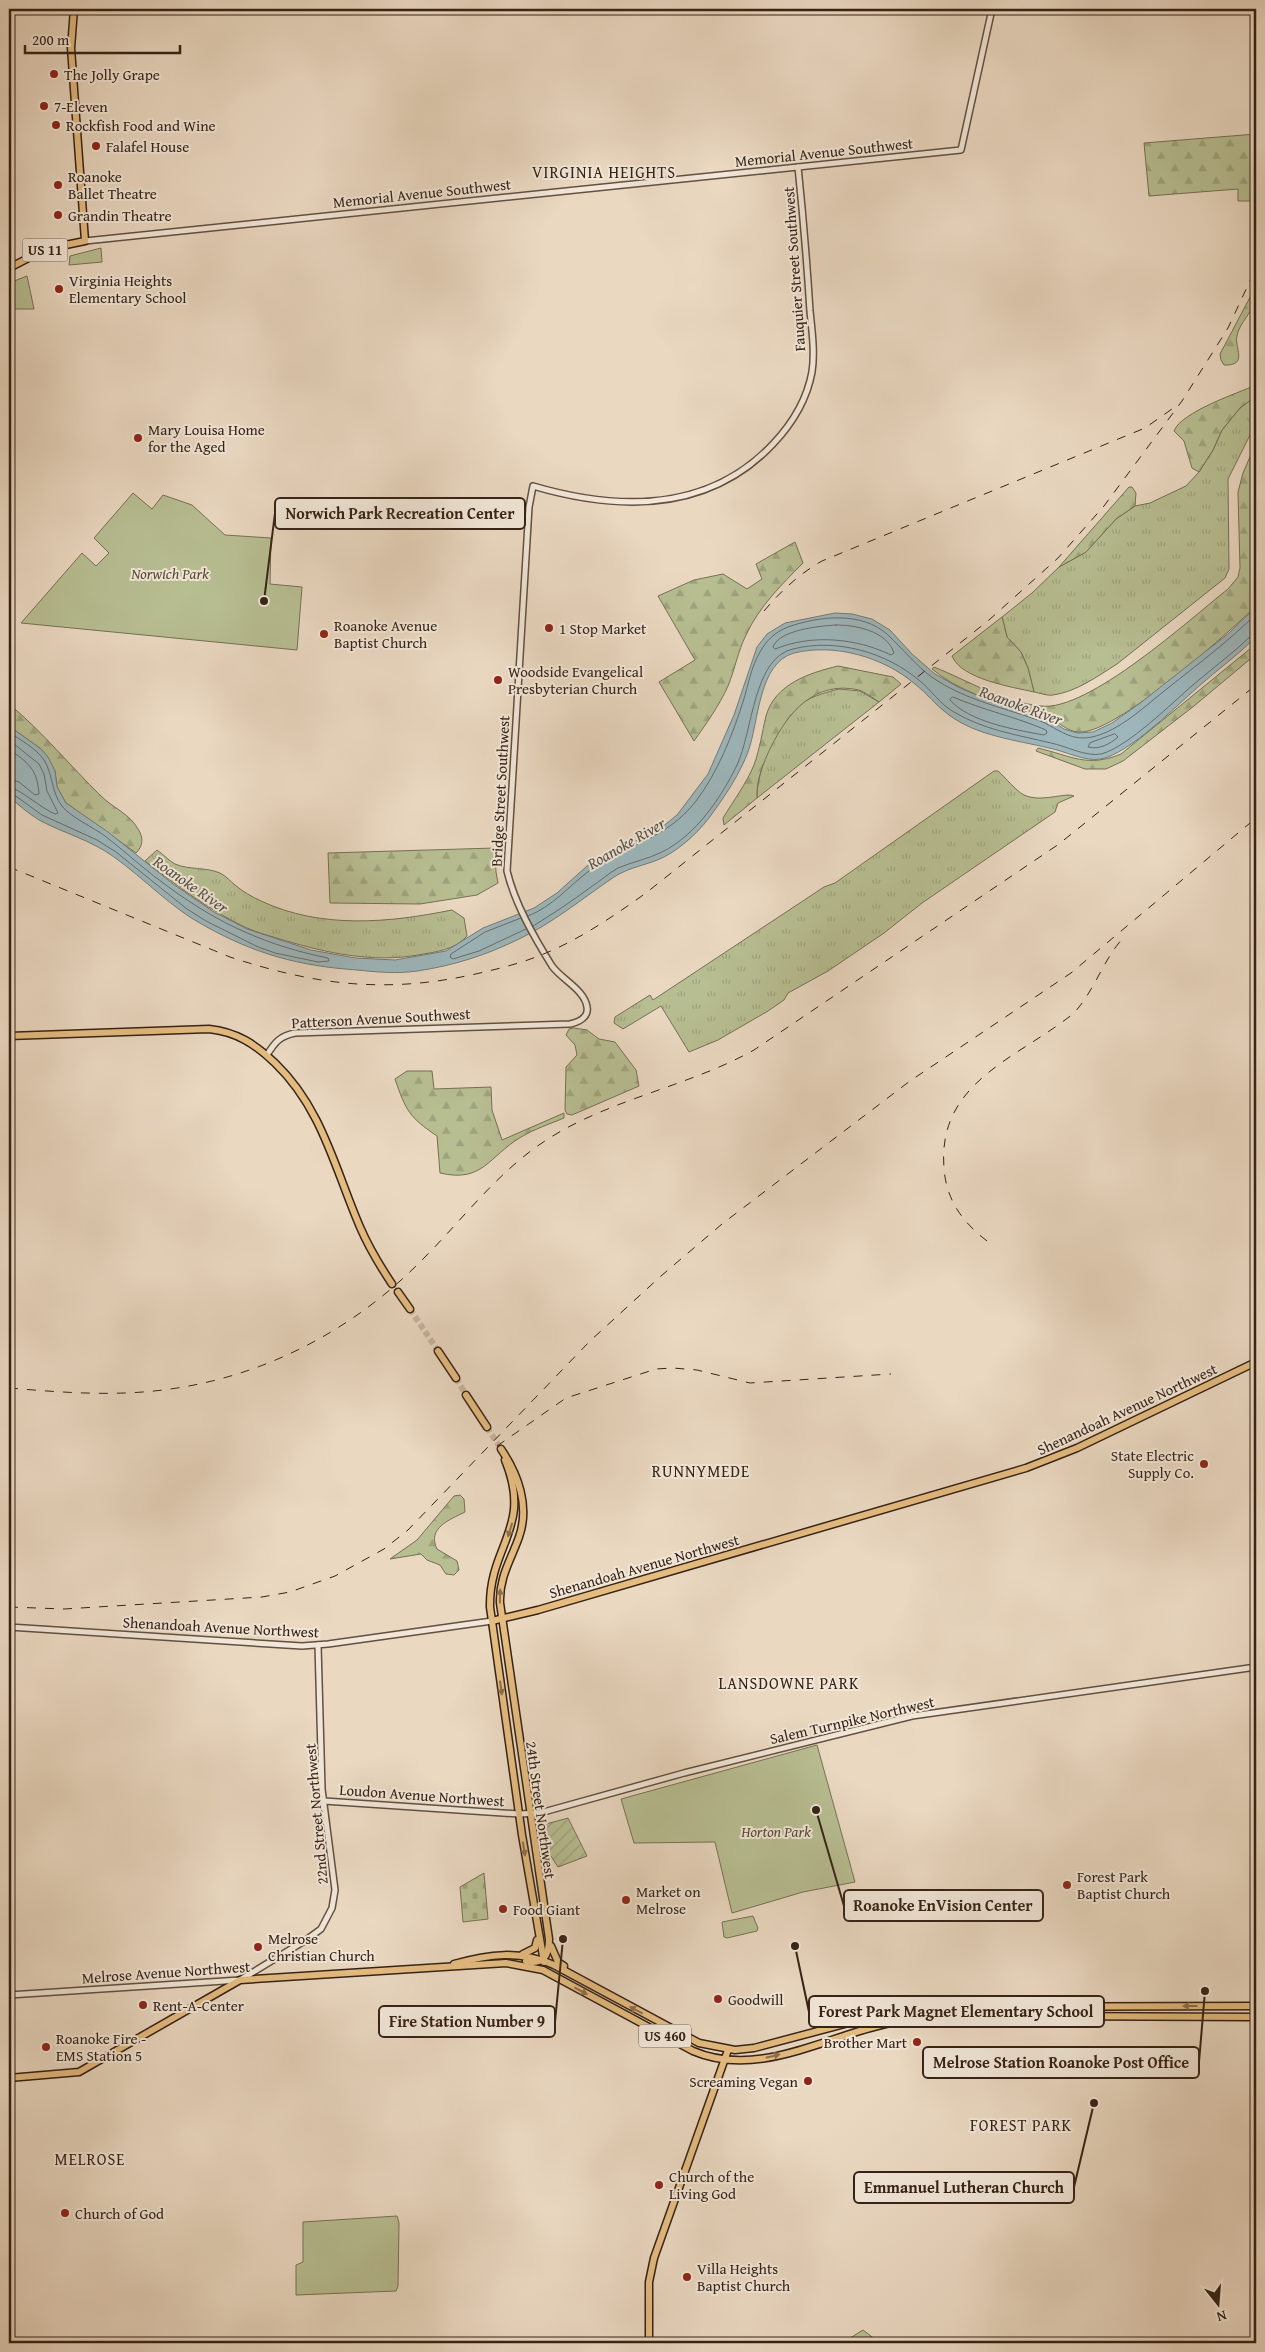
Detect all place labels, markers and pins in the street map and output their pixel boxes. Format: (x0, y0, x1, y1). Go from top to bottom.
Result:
place label: The Jolly Grape (64, 64, 160, 85)
marker: The Jolly Grape (48, 68, 60, 80)
place label: 7-Eleven (54, 96, 108, 117)
marker: 7-Eleven (38, 100, 50, 112)
place label: Rockfish Food and Wine (66, 115, 216, 136)
marker: Rockfish Food and Wine (50, 119, 62, 131)
place label: Falafel House (106, 136, 189, 157)
marker: Falafel House (90, 140, 102, 152)
place label: Roanoke Ballet Theatre (68, 166, 157, 204)
marker: Roanoke Ballet Theatre (52, 179, 64, 191)
place label: Grandin Theatre (68, 205, 172, 226)
marker: Grandin Theatre (52, 209, 64, 221)
place label: Virginia Heights Elementary School (69, 270, 187, 308)
marker: Virginia Heights Elementary School (53, 283, 65, 295)
place label: Mary Louisa Home for the Aged (148, 419, 265, 457)
marker: Mary Louisa Home for the Aged (132, 432, 144, 444)
callout: Norwich Park Recreation Center (275, 498, 525, 529)
place label: Roanoke Avenue Baptist Church (334, 615, 437, 653)
place label: 1 Stop Market (559, 618, 647, 639)
marker: 1 Stop Market (543, 622, 555, 634)
marker: Roanoke Avenue Baptist Church (318, 628, 330, 640)
place label: Woodside Evangelical Presbyterian Church (508, 661, 643, 699)
marker: Woodside Evangelical Presbyterian Church (492, 674, 504, 686)
place label: State Electric Supply Co. (1111, 1445, 1194, 1483)
marker: State Electric Supply Co. (1198, 1458, 1210, 1470)
place label: Forest Park Baptist Church (1077, 1866, 1171, 1904)
marker: Forest Park Baptist Church (1061, 1879, 1073, 1891)
place label: Market on Melrose (636, 1881, 701, 1919)
callout: Roanoke EnVision Center (844, 1890, 1043, 1921)
marker: Market on Melrose (620, 1894, 632, 1906)
place label: Food Giant (513, 1899, 581, 1920)
marker: Food Giant (497, 1903, 509, 1915)
place label: Melrose Christian Church (268, 1928, 375, 1966)
marker: Melrose Christian Church (252, 1941, 264, 1953)
place label: Goodwill (728, 1989, 783, 2010)
marker: Goodwill (712, 1993, 724, 2005)
place label: Rent-A-Center (153, 1995, 244, 2016)
callout: Forest Park Magnet Elementary School (809, 1996, 1104, 2027)
marker: Rent-A-Center (137, 1999, 149, 2011)
callout: Fire Station Number 9 (379, 2006, 555, 2037)
place label: Roanoke Fire - EMS Station 5 (56, 2028, 146, 2066)
place label: Brother Mart (824, 2032, 908, 2053)
marker: Brother Mart (911, 2036, 923, 2048)
marker: Roanoke Fire - EMS Station 5 (40, 2041, 52, 2053)
callout: Melrose Station Roanoke Post Office (923, 2047, 1199, 2078)
place label: Screaming Vegan (689, 2071, 799, 2092)
marker: Screaming Vegan (802, 2075, 814, 2087)
place label: Church of the Living God (669, 2166, 754, 2204)
callout: Emmanuel Lutheran Church (854, 2172, 1074, 2203)
marker: Church of the Living God (653, 2179, 665, 2191)
place label: Church of God (75, 2203, 164, 2224)
marker: Church of God (59, 2207, 71, 2219)
place label: Villa Heights Baptist Church (697, 2258, 791, 2296)
marker: Villa Heights Baptist Church (681, 2271, 693, 2283)

